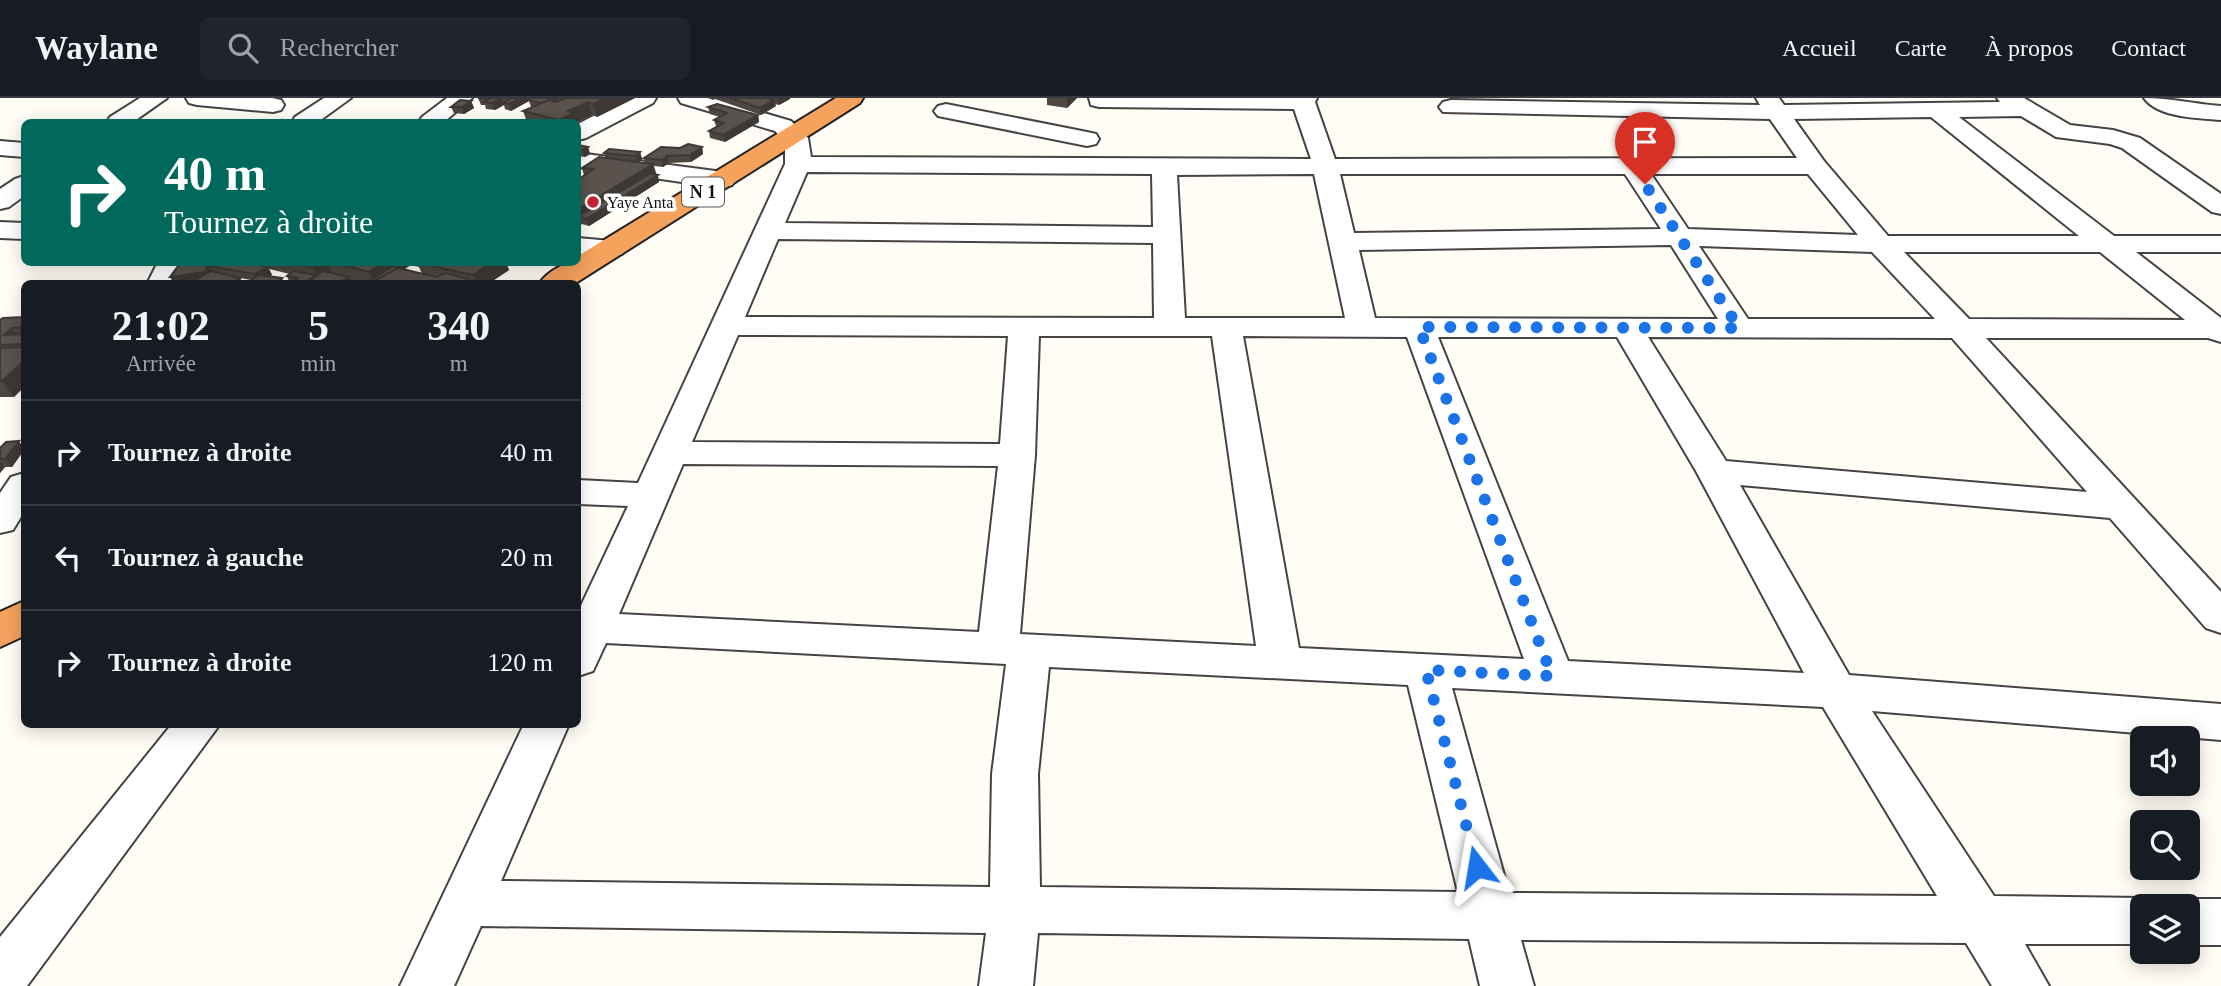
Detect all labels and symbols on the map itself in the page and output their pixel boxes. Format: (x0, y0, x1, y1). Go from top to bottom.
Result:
pin (1615, 112, 1675, 184)
road number: N 1 (682, 178, 724, 206)
marker: Yaye Anta (585, 194, 601, 210)
place label: Yaye Anta (607, 194, 673, 212)
position arrow (1440, 830, 1514, 904)

